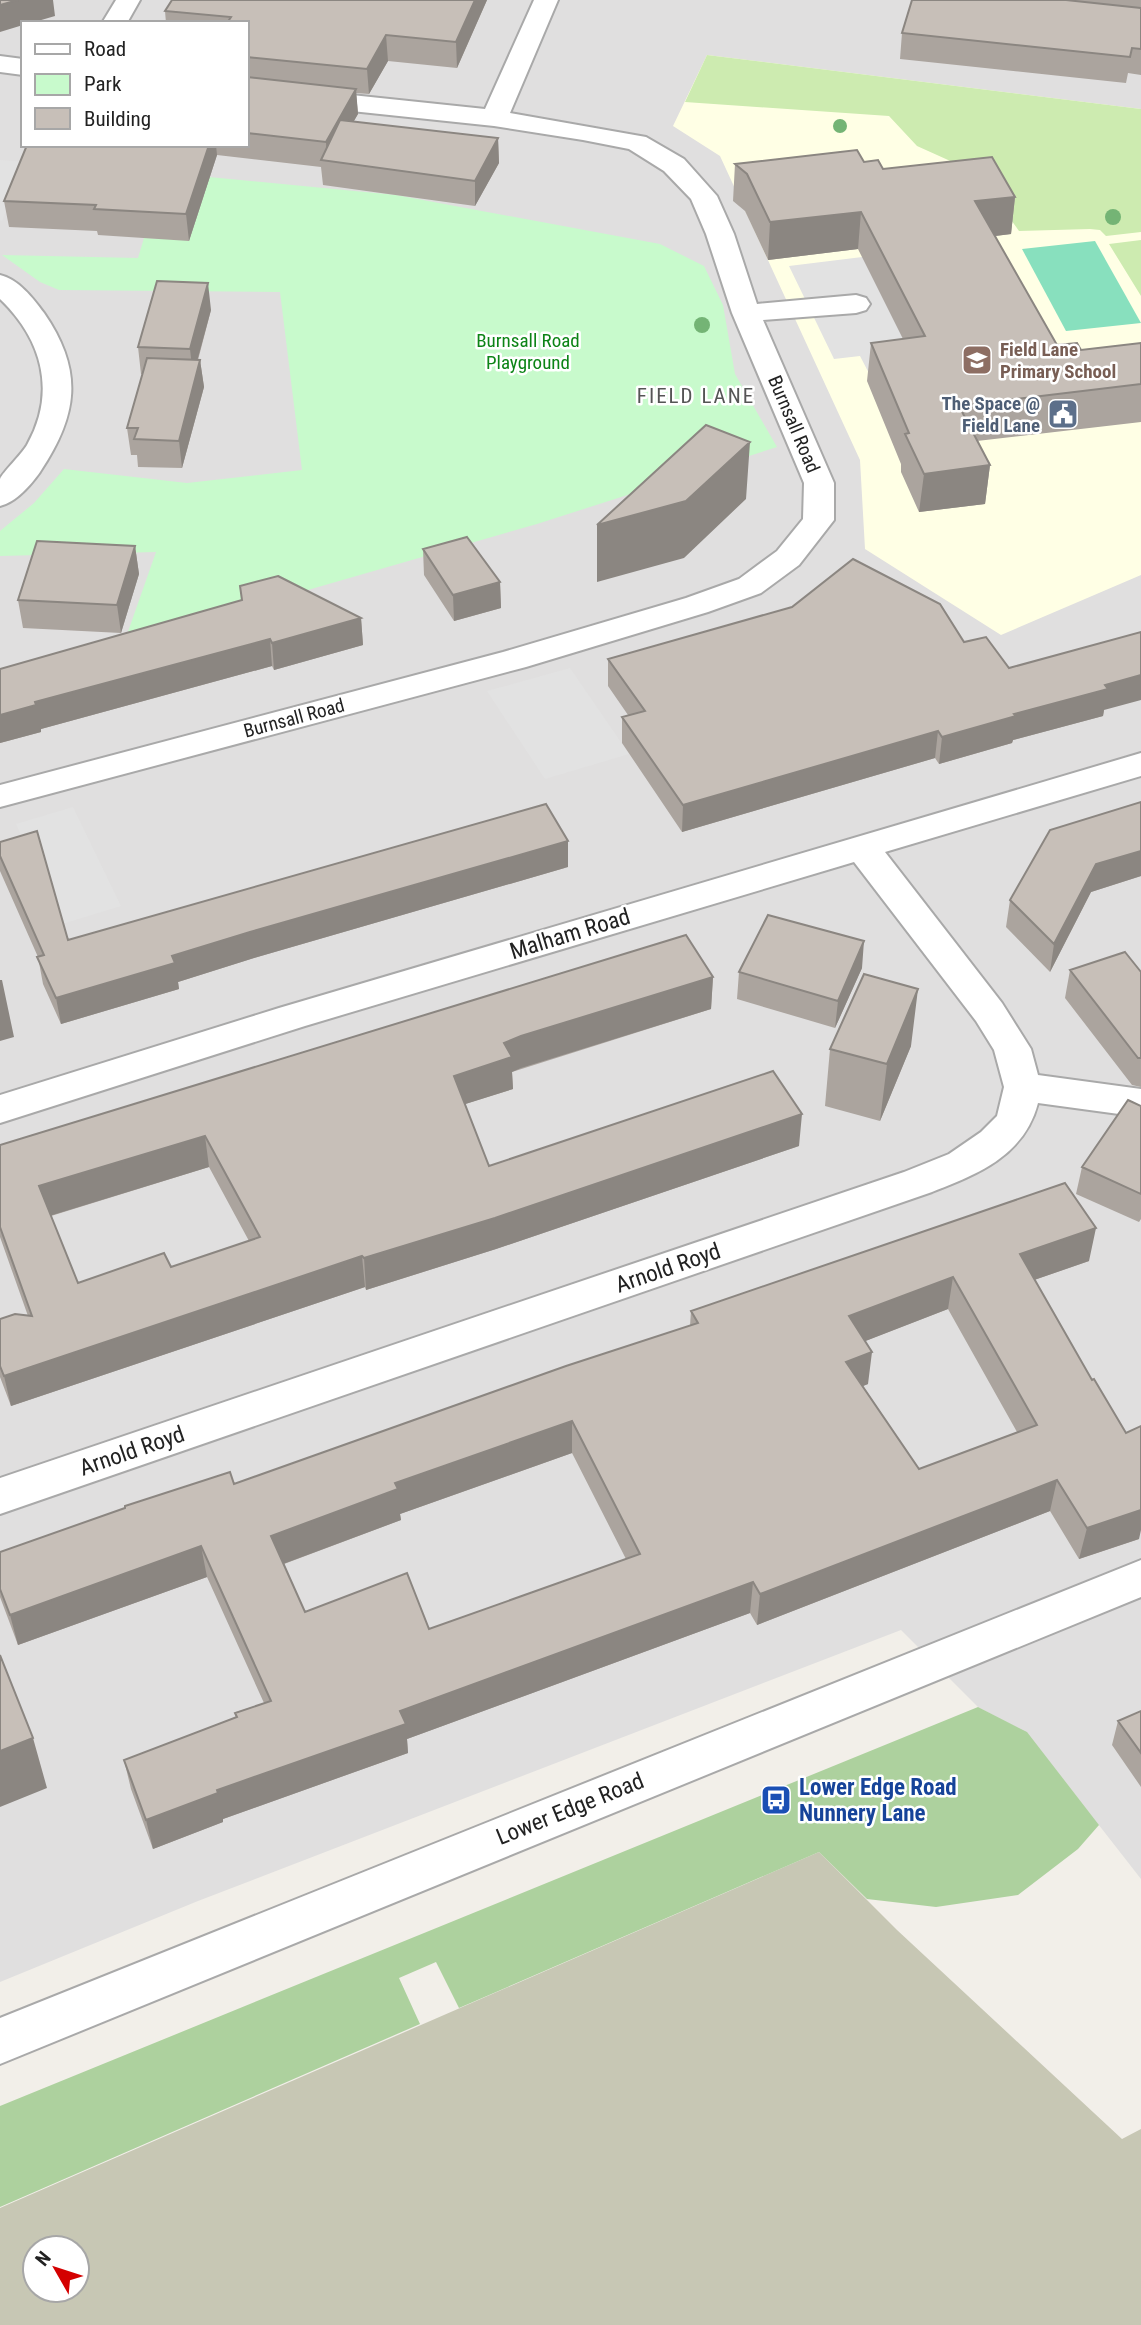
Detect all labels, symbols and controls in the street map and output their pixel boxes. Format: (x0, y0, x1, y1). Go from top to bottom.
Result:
legend (21, 21, 248, 147)
text: Road (84, 37, 126, 61)
text: Park (84, 72, 122, 96)
text: Building (84, 107, 151, 131)
park label: Burnsall Road Playground (476, 329, 580, 374)
place label: Field Lane Primary School (1000, 338, 1116, 383)
school or university icon: Field Lane Primary School (960, 343, 994, 377)
street label: Burnsall Road (763, 372, 825, 476)
district label: FIELD LANE (637, 384, 755, 408)
place label: The Space @ Field Lane (941, 392, 1040, 437)
public building icon: The Space @ Field Lane (1046, 397, 1080, 431)
street label: Burnsall Road (241, 693, 347, 743)
street label: Malham Road (506, 903, 634, 965)
street label: Arnold Royd (612, 1237, 724, 1299)
street label: Arnold Royd (76, 1420, 188, 1482)
street label: Lower Edge Road (492, 1767, 648, 1851)
place label: Lower Edge Road Nunnery Lane (799, 1774, 957, 1827)
bus stop icon: Lower Edge Road Nunnery Lane (759, 1783, 793, 1817)
north arrow (21, 2234, 91, 2304)
text: N (31, 2247, 56, 2270)

